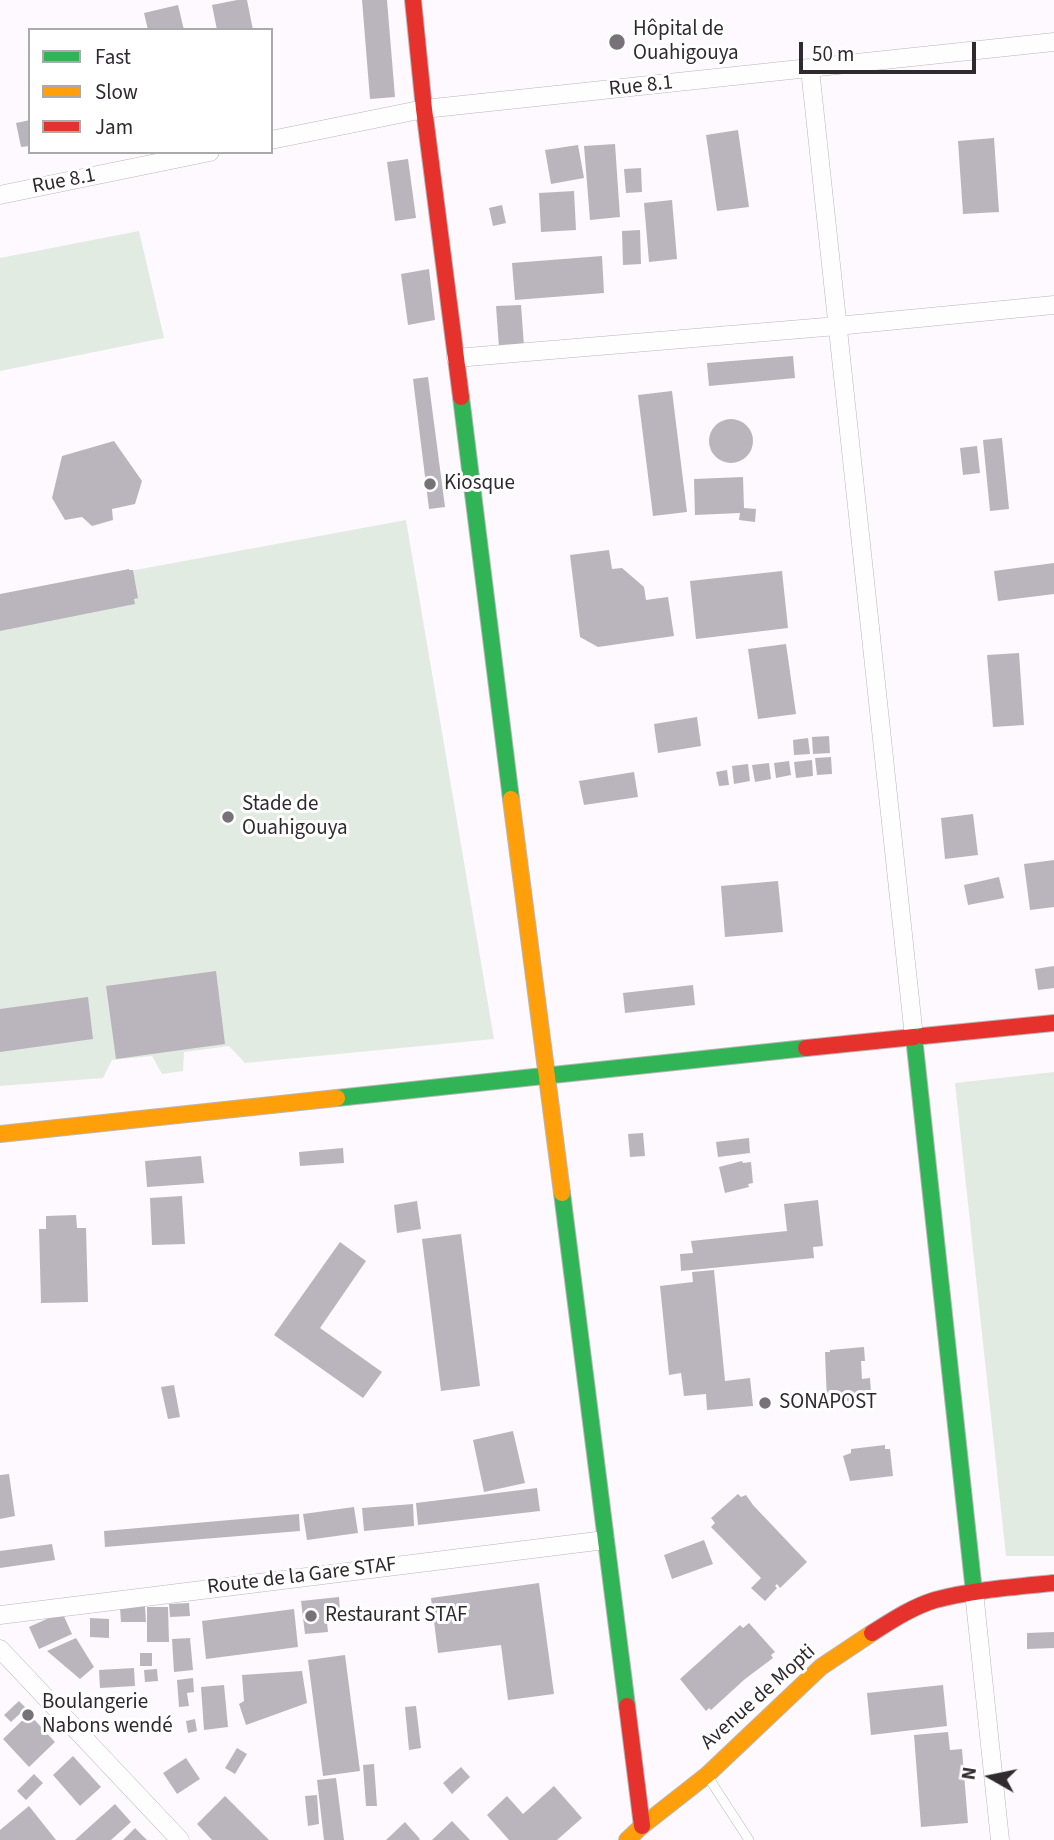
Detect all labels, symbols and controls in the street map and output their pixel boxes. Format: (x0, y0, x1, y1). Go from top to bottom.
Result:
place label: Hôpital de Ouahigouya (633, 17, 739, 67)
legend (28, 28, 273, 154)
scale bar (802, 28, 979, 72)
marker: Hôpital de Ouahigouya (607, 32, 627, 52)
text: 50 m (812, 39, 854, 69)
text: Fast (95, 42, 131, 72)
street label: Rue 8.1 (608, 71, 674, 103)
text: Slow (95, 77, 138, 107)
text: Jam (95, 112, 133, 142)
street label: Rue 8.1 (30, 164, 98, 200)
place label: Kiosque (444, 471, 515, 497)
marker: Kiosque (422, 476, 438, 492)
place label: Stade de Ouahigouya (242, 792, 348, 842)
marker: Stade de Ouahigouya (220, 809, 236, 825)
place label: SONAPOST (779, 1390, 877, 1416)
marker: SONAPOST (757, 1395, 773, 1411)
street label: Route de la Gare STAF (206, 1553, 398, 1601)
place label: Restaurant STAF (325, 1603, 467, 1629)
marker: Restaurant STAF (303, 1608, 319, 1624)
street label: Avenue de Mopti (697, 1640, 821, 1756)
place label: Boulangerie Nabons wendé (42, 1690, 173, 1740)
marker: Boulangerie Nabons wendé (20, 1707, 36, 1723)
north arrow (956, 1742, 1026, 1812)
text: N (955, 1765, 984, 1782)

